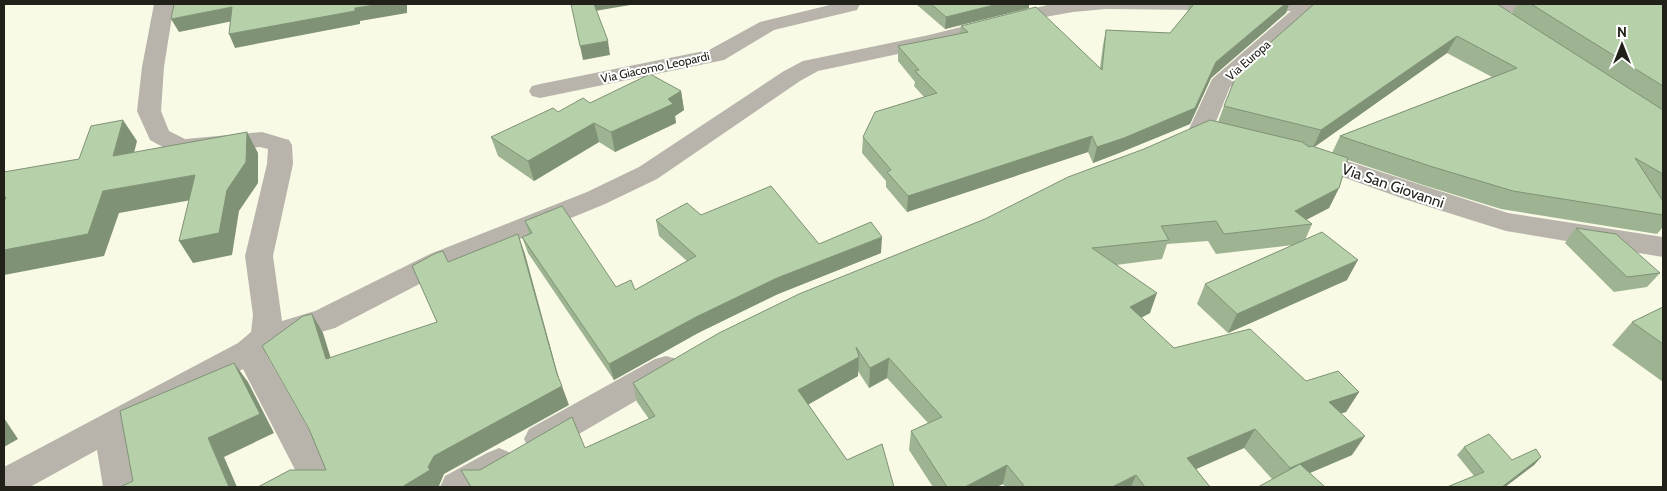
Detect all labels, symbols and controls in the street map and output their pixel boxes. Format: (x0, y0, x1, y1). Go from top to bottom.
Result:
north arrow (1597, 20, 1647, 70)
text: N (1617, 23, 1627, 41)
street label: Via Europa (1223, 36, 1274, 83)
street label: Via Giacomo Leopardi (599, 48, 711, 86)
street label: Via San Giovanni (1339, 160, 1447, 212)

